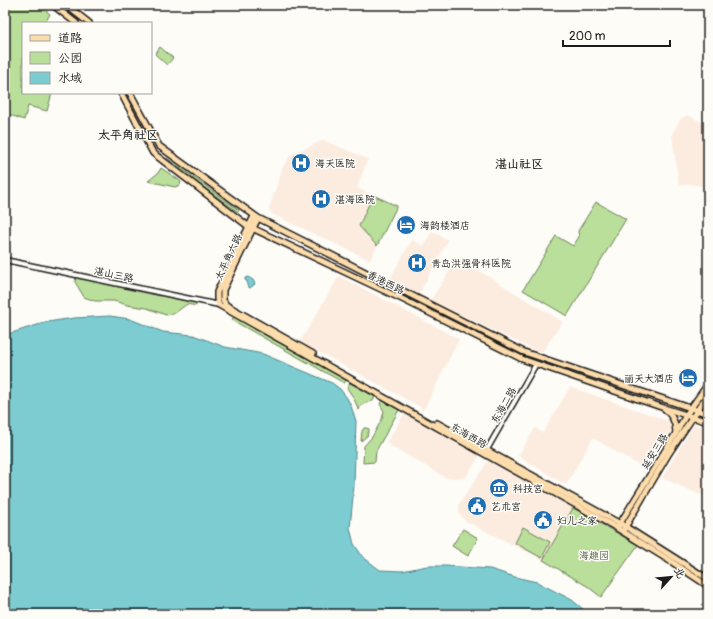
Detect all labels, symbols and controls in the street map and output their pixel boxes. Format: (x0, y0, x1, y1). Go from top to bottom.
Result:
legend (22, 22, 152, 94)
scale bar (563, 22, 670, 48)
text: 200 m (569, 29, 606, 44)
text: 道路 (58, 31, 82, 46)
text: 公园 (58, 51, 82, 66)
text: 水域 (58, 71, 82, 86)
district label: 太平角社区 (98, 128, 158, 143)
hospital icon: 海天医院 (290, 152, 312, 174)
district label: 湛山社区 (495, 157, 543, 172)
place label: 海天医院 (315, 158, 355, 170)
hospital icon: 湛海医院 (310, 188, 332, 210)
place label: 湛海医院 (335, 194, 375, 206)
hotel icon: 海韵楼酒店 (395, 214, 417, 236)
place label: 海韵楼酒店 (420, 220, 470, 232)
street label: 太平角六路 (213, 232, 245, 283)
hospital icon: 青岛洪强骨科医院 (406, 252, 428, 274)
place label: 青岛洪强骨科医院 (431, 258, 511, 270)
street label: 湛山三路 (93, 265, 135, 285)
street label: 香港西路 (365, 269, 406, 297)
hotel icon: 丽天大酒店 (677, 367, 699, 389)
place label: 丽天大酒店 (624, 373, 674, 385)
street label: 东海二路 (489, 385, 519, 426)
street label: 东海西路 (448, 421, 489, 451)
street label: 延安三路 (639, 431, 671, 472)
museum icon: 科技宫 (488, 477, 510, 499)
place label: 科技宫 (513, 483, 543, 495)
public building icon: 艺术宫 (466, 495, 488, 517)
place label: 艺术宫 (491, 501, 521, 513)
public building icon: 妇儿之家 (532, 509, 554, 531)
place label: 妇儿之家 (557, 515, 597, 527)
park label: 海趣园 (579, 550, 609, 562)
north arrow (651, 557, 691, 597)
text: 北 (671, 565, 688, 581)

